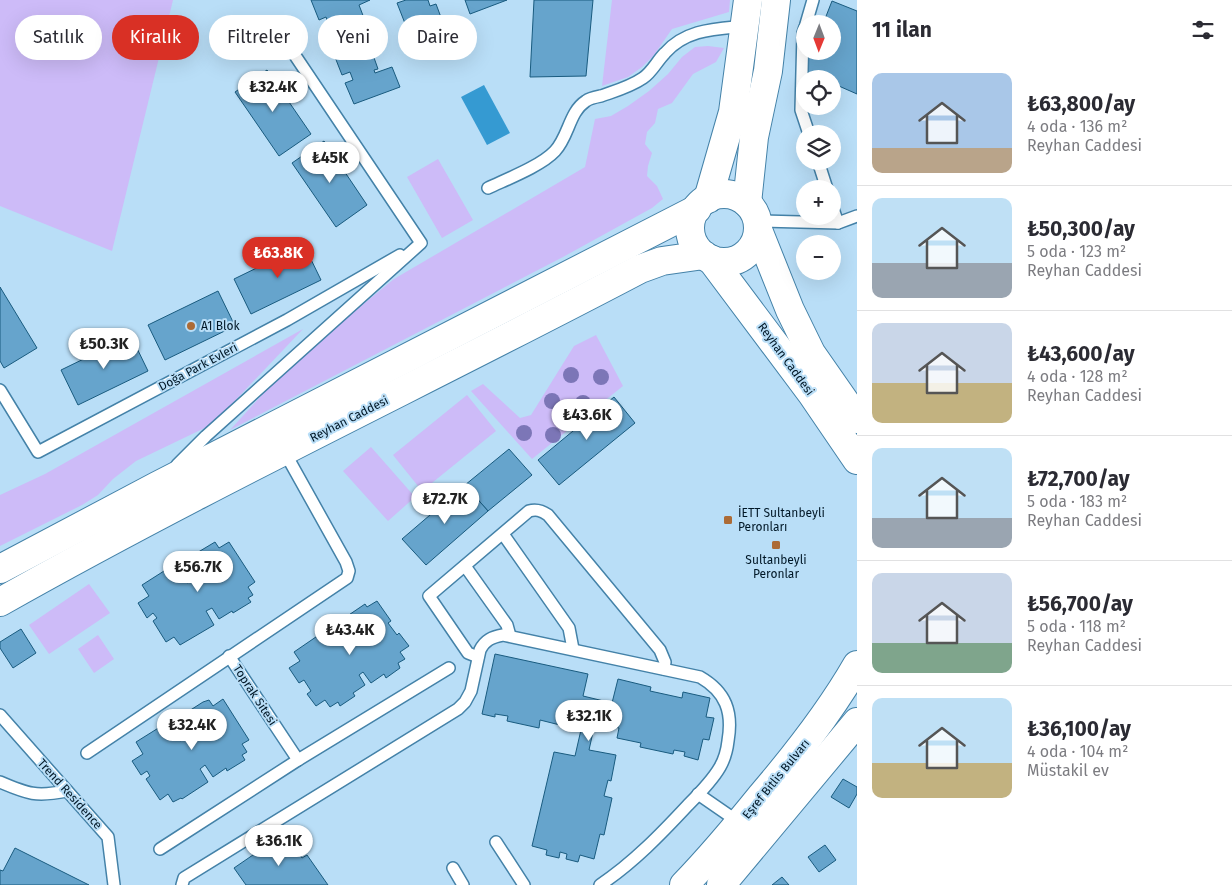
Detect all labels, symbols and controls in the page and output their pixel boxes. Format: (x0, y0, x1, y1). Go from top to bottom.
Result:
chip: Satılık (15, 15, 102, 60)
chip: Kiralık (112, 15, 199, 60)
chip: Filtreler (209, 15, 308, 60)
chip: Yeni (318, 15, 388, 60)
chip: Daire (398, 15, 477, 60)
north arrow (796, 15, 841, 60)
map controls (796, 15, 841, 280)
icon: filters (1189, 16, 1217, 44)
text: 11 ilan (872, 17, 932, 43)
pin: ₺32.4K (232, 70, 314, 113)
button: locate (796, 70, 841, 115)
text: ₺32.4K (249, 77, 297, 96)
text: ₺63,800/ay (1027, 91, 1135, 117)
icon: home (912, 93, 972, 153)
text: 4 oda · 136 m² (1027, 117, 1127, 136)
button: layers (796, 125, 841, 170)
text: Reyhan Caddesi (1027, 136, 1142, 155)
pin: ₺45K (300, 142, 360, 184)
text: ₺45K (312, 148, 348, 167)
button: + (796, 180, 841, 225)
text: ₺50,300/ay (1027, 216, 1135, 242)
icon: home (912, 218, 972, 278)
button: − (796, 235, 841, 280)
pin: ₺63.8K (237, 236, 319, 279)
text: 5 oda · 123 m² (1027, 242, 1126, 261)
text: ₺63.8K (253, 243, 303, 262)
text: Reyhan Caddesi (1027, 261, 1142, 280)
place label: A1 Blok (201, 319, 240, 333)
marker: A1 Blok (185, 320, 197, 332)
street label: Reyhan Caddesi (755, 320, 817, 398)
pin: ₺50.3K (63, 328, 145, 370)
text: ₺50.3K (79, 334, 129, 353)
street label: Doğa Park Evleri (156, 340, 240, 394)
text: ₺43,600/ay (1027, 341, 1135, 367)
icon: home (912, 343, 972, 403)
text: 4 oda · 128 m² (1027, 367, 1128, 386)
text: Reyhan Caddesi (1027, 386, 1142, 405)
street label: Reyhan Caddesi (307, 393, 391, 445)
pin: ₺43.6K (546, 398, 628, 441)
text: ₺43.6K (562, 405, 612, 424)
text: ₺72,700/ay (1027, 466, 1130, 492)
icon: home (912, 468, 972, 528)
pin: ₺72.7K (404, 482, 486, 525)
text: ₺72.7K (422, 489, 468, 508)
text: 5 oda · 183 m² (1027, 492, 1127, 511)
place label: İETT Sultanbeyli Peronları (738, 505, 825, 534)
text: Reyhan Caddesi (1027, 511, 1142, 530)
marker: İETT Sultanbeyli Peronları (722, 514, 734, 526)
marker: Sultanbeyli Peronlar (770, 539, 782, 551)
pin: ₺56.7K (157, 550, 239, 593)
place label: Sultanbeyli Peronlar (745, 553, 807, 581)
text: ₺56.7K (174, 557, 222, 576)
text: ₺56,700/ay (1027, 591, 1133, 617)
icon: home (912, 593, 972, 653)
pin: ₺43.4K (309, 614, 391, 656)
text: 5 oda · 118 m² (1027, 617, 1126, 636)
text: ₺43.4K (326, 620, 374, 639)
text: Reyhan Caddesi (1027, 636, 1142, 655)
street label: Toprak Sitesi (230, 662, 280, 728)
pin: ₺32.1K (548, 700, 630, 742)
text: ₺32.1K (566, 706, 612, 725)
pin: ₺32.4K (151, 708, 233, 751)
text: ₺32.4K (168, 715, 216, 734)
text: ₺36,100/ay (1027, 716, 1131, 742)
icon: home (912, 718, 972, 778)
street label: Eşref Bitlis Bulvarı (740, 736, 812, 822)
text: 4 oda · 104 m² (1027, 742, 1128, 761)
street label: Trend Residence (35, 756, 105, 832)
text: Müstakil ev (1027, 761, 1109, 780)
pin: ₺36.1K (238, 824, 320, 867)
text: ₺36.1K (256, 831, 302, 850)

